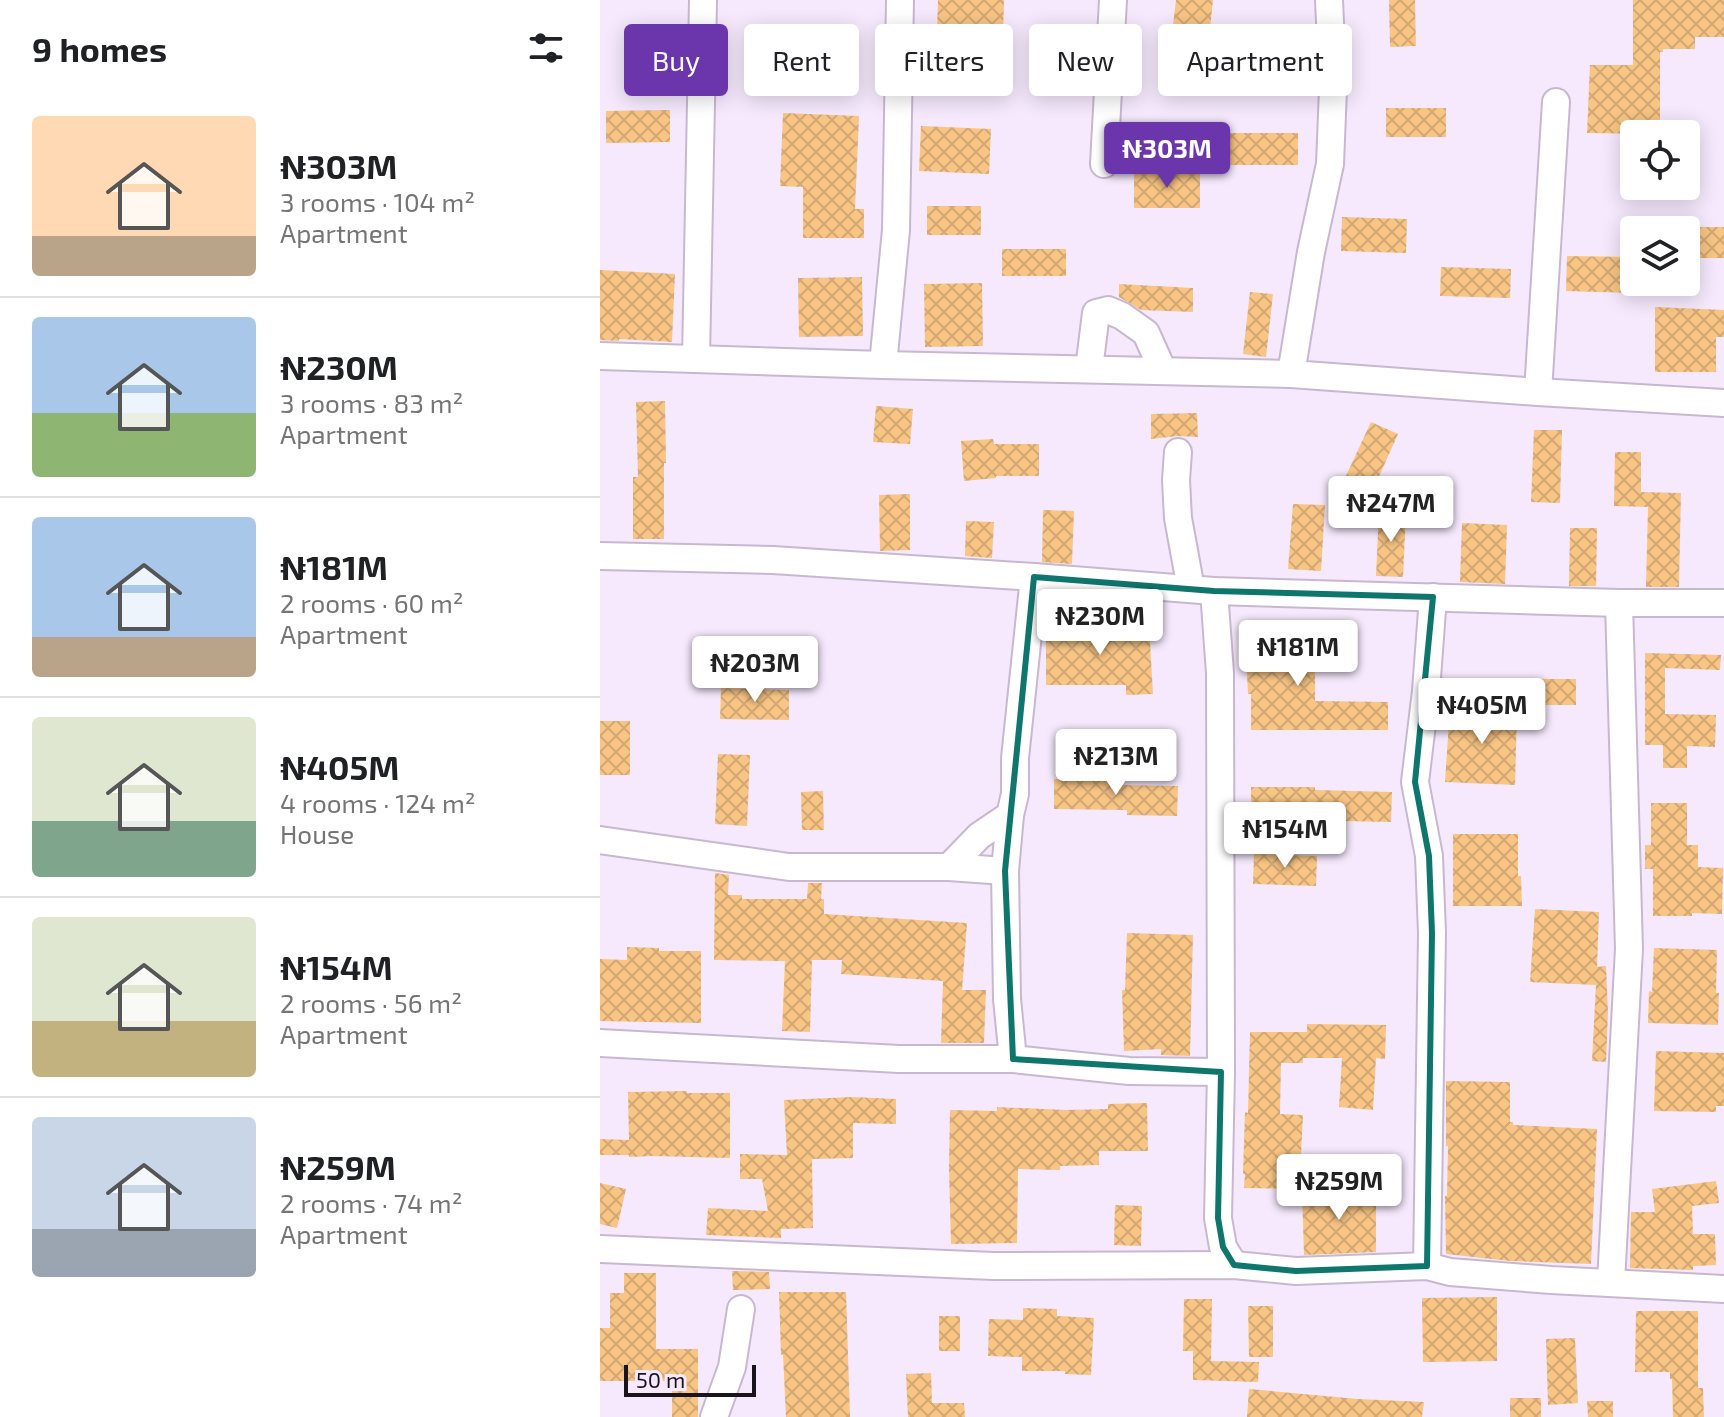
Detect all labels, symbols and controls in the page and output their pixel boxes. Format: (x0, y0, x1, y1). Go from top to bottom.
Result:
chip: Buy (624, 24, 728, 96)
chip: Rent (744, 24, 859, 96)
chip: Filters (875, 24, 1013, 96)
chip: New (1029, 24, 1142, 96)
chip: Apartment (1158, 24, 1352, 96)
icon: filters (524, 26, 568, 70)
text: 9 homes (32, 28, 167, 69)
map controls (1620, 120, 1700, 296)
button: locate (1620, 120, 1700, 200)
pin: ₦303M (1111, 122, 1223, 190)
text: ₦303M (1122, 132, 1212, 163)
text: ₦303M (280, 145, 397, 186)
icon: home (96, 148, 192, 244)
text: 3 rooms · 104 m² (280, 186, 475, 217)
button: layers (1620, 216, 1700, 296)
text: Apartment (280, 217, 408, 248)
text: ₦230M (280, 346, 398, 387)
icon: home (96, 349, 192, 445)
text: 3 rooms · 83 m² (280, 387, 463, 418)
text: Apartment (280, 418, 408, 449)
pin: ₦247M (1335, 476, 1447, 544)
text: ₦247M (1346, 486, 1436, 517)
text: ₦181M (280, 546, 388, 587)
icon: home (96, 549, 192, 645)
text: 2 rooms · 60 m² (280, 587, 464, 618)
pin: ₦230M (1044, 589, 1156, 657)
text: ₦230M (1055, 599, 1145, 630)
text: Apartment (280, 618, 408, 649)
pin: ₦181M (1242, 620, 1354, 688)
text: ₦181M (1257, 630, 1339, 661)
pin: ₦203M (699, 636, 811, 704)
text: ₦203M (710, 646, 800, 677)
pin: ₦405M (1426, 678, 1538, 746)
text: ₦405M (1436, 688, 1528, 719)
pin: ₦213M (1060, 729, 1172, 797)
text: ₦213M (1074, 739, 1158, 770)
text: ₦405M (280, 746, 399, 787)
icon: home (96, 749, 192, 845)
text: 4 rooms · 124 m² (280, 787, 475, 818)
pin: ₦154M (1229, 802, 1341, 870)
text: ₦154M (1242, 812, 1328, 843)
text: House (280, 818, 354, 849)
text: ₦154M (280, 946, 393, 987)
icon: home (96, 949, 192, 1045)
text: 2 rooms · 56 m² (280, 987, 462, 1018)
text: Apartment (280, 1018, 408, 1049)
text: ₦259M (280, 1146, 396, 1187)
icon: home (96, 1149, 192, 1245)
pin: ₦259M (1283, 1154, 1395, 1222)
text: ₦259M (1295, 1164, 1383, 1195)
text: 2 rooms · 74 m² (280, 1187, 462, 1218)
text: Apartment (280, 1218, 408, 1249)
scale bar (624, 1361, 756, 1397)
text: 50 m (636, 1366, 685, 1392)

